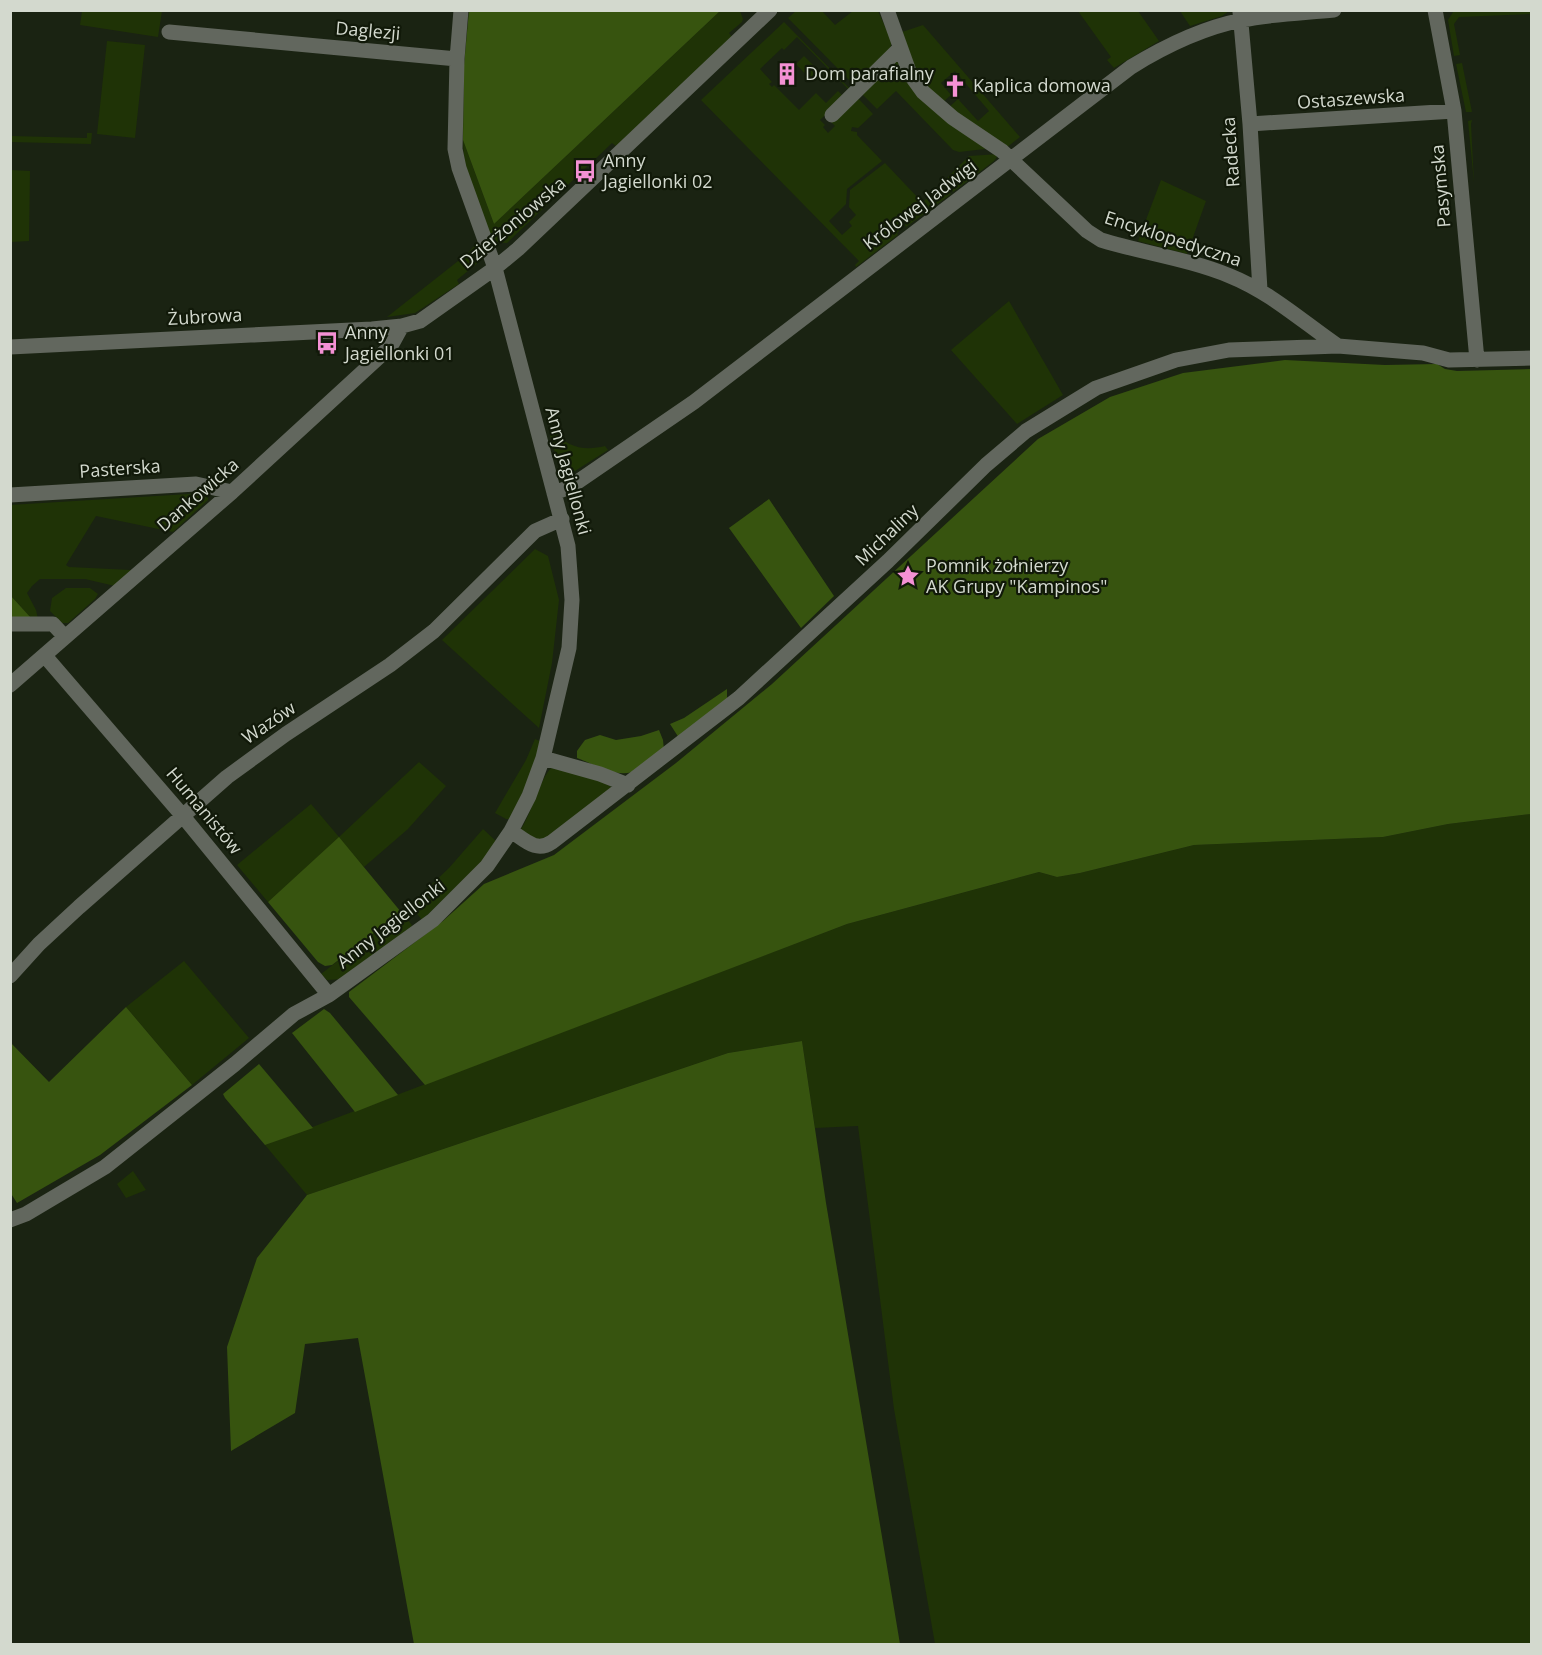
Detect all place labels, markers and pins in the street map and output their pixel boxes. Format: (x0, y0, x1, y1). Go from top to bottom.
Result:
building icon: Dom parafialny (774, 61, 800, 87)
place label: Dom parafialny (805, 61, 935, 85)
church icon: Kaplica domowa (942, 73, 968, 99)
place label: Kaplica domowa (973, 73, 1111, 97)
place label: Anny Jagiellonki 02 (601, 148, 712, 193)
bus stop icon: Anny Jagiellonki 02 (572, 158, 598, 184)
place label: Anny Jagiellonki 01 (343, 320, 454, 365)
bus stop icon: Anny Jagiellonki 01 (314, 330, 340, 356)
place label: Pomnik żołnierzy AK Grupy "Kampinos" (926, 553, 1107, 598)
place icon: Pomnik żołnierzy AK Grupy "Kampinos" (895, 563, 921, 589)

